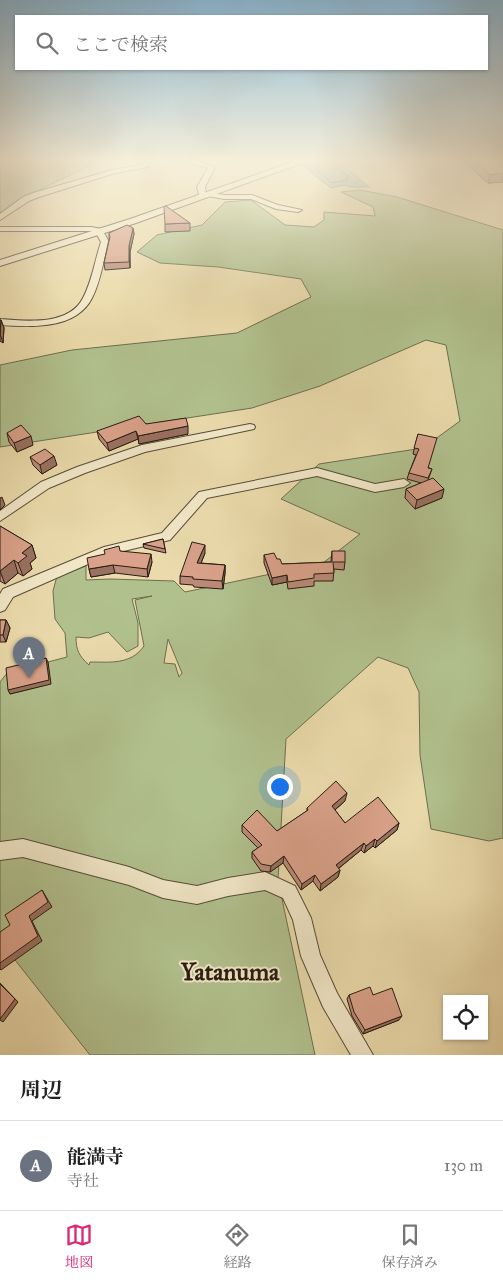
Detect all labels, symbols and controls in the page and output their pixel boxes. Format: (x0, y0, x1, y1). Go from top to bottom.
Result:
search box (15, 15, 488, 70)
icon: search (33, 29, 61, 57)
text: ここで検索 (73, 33, 168, 56)
pin: A (13, 637, 45, 678)
your location (267, 774, 293, 800)
district label: Yatanuma (180, 957, 280, 987)
map controls (443, 995, 488, 1040)
button: locate (443, 995, 488, 1040)
text: 周辺 (20, 1077, 62, 1103)
text: 能満寺 (67, 1145, 124, 1168)
text: A (31, 1156, 41, 1175)
text: 130 m (444, 1156, 483, 1175)
text: 寺社 (67, 1171, 99, 1190)
tab: 地図 (65, 1221, 93, 1271)
tab: 経路 (223, 1221, 251, 1271)
tab: 保存済み (382, 1221, 438, 1271)

